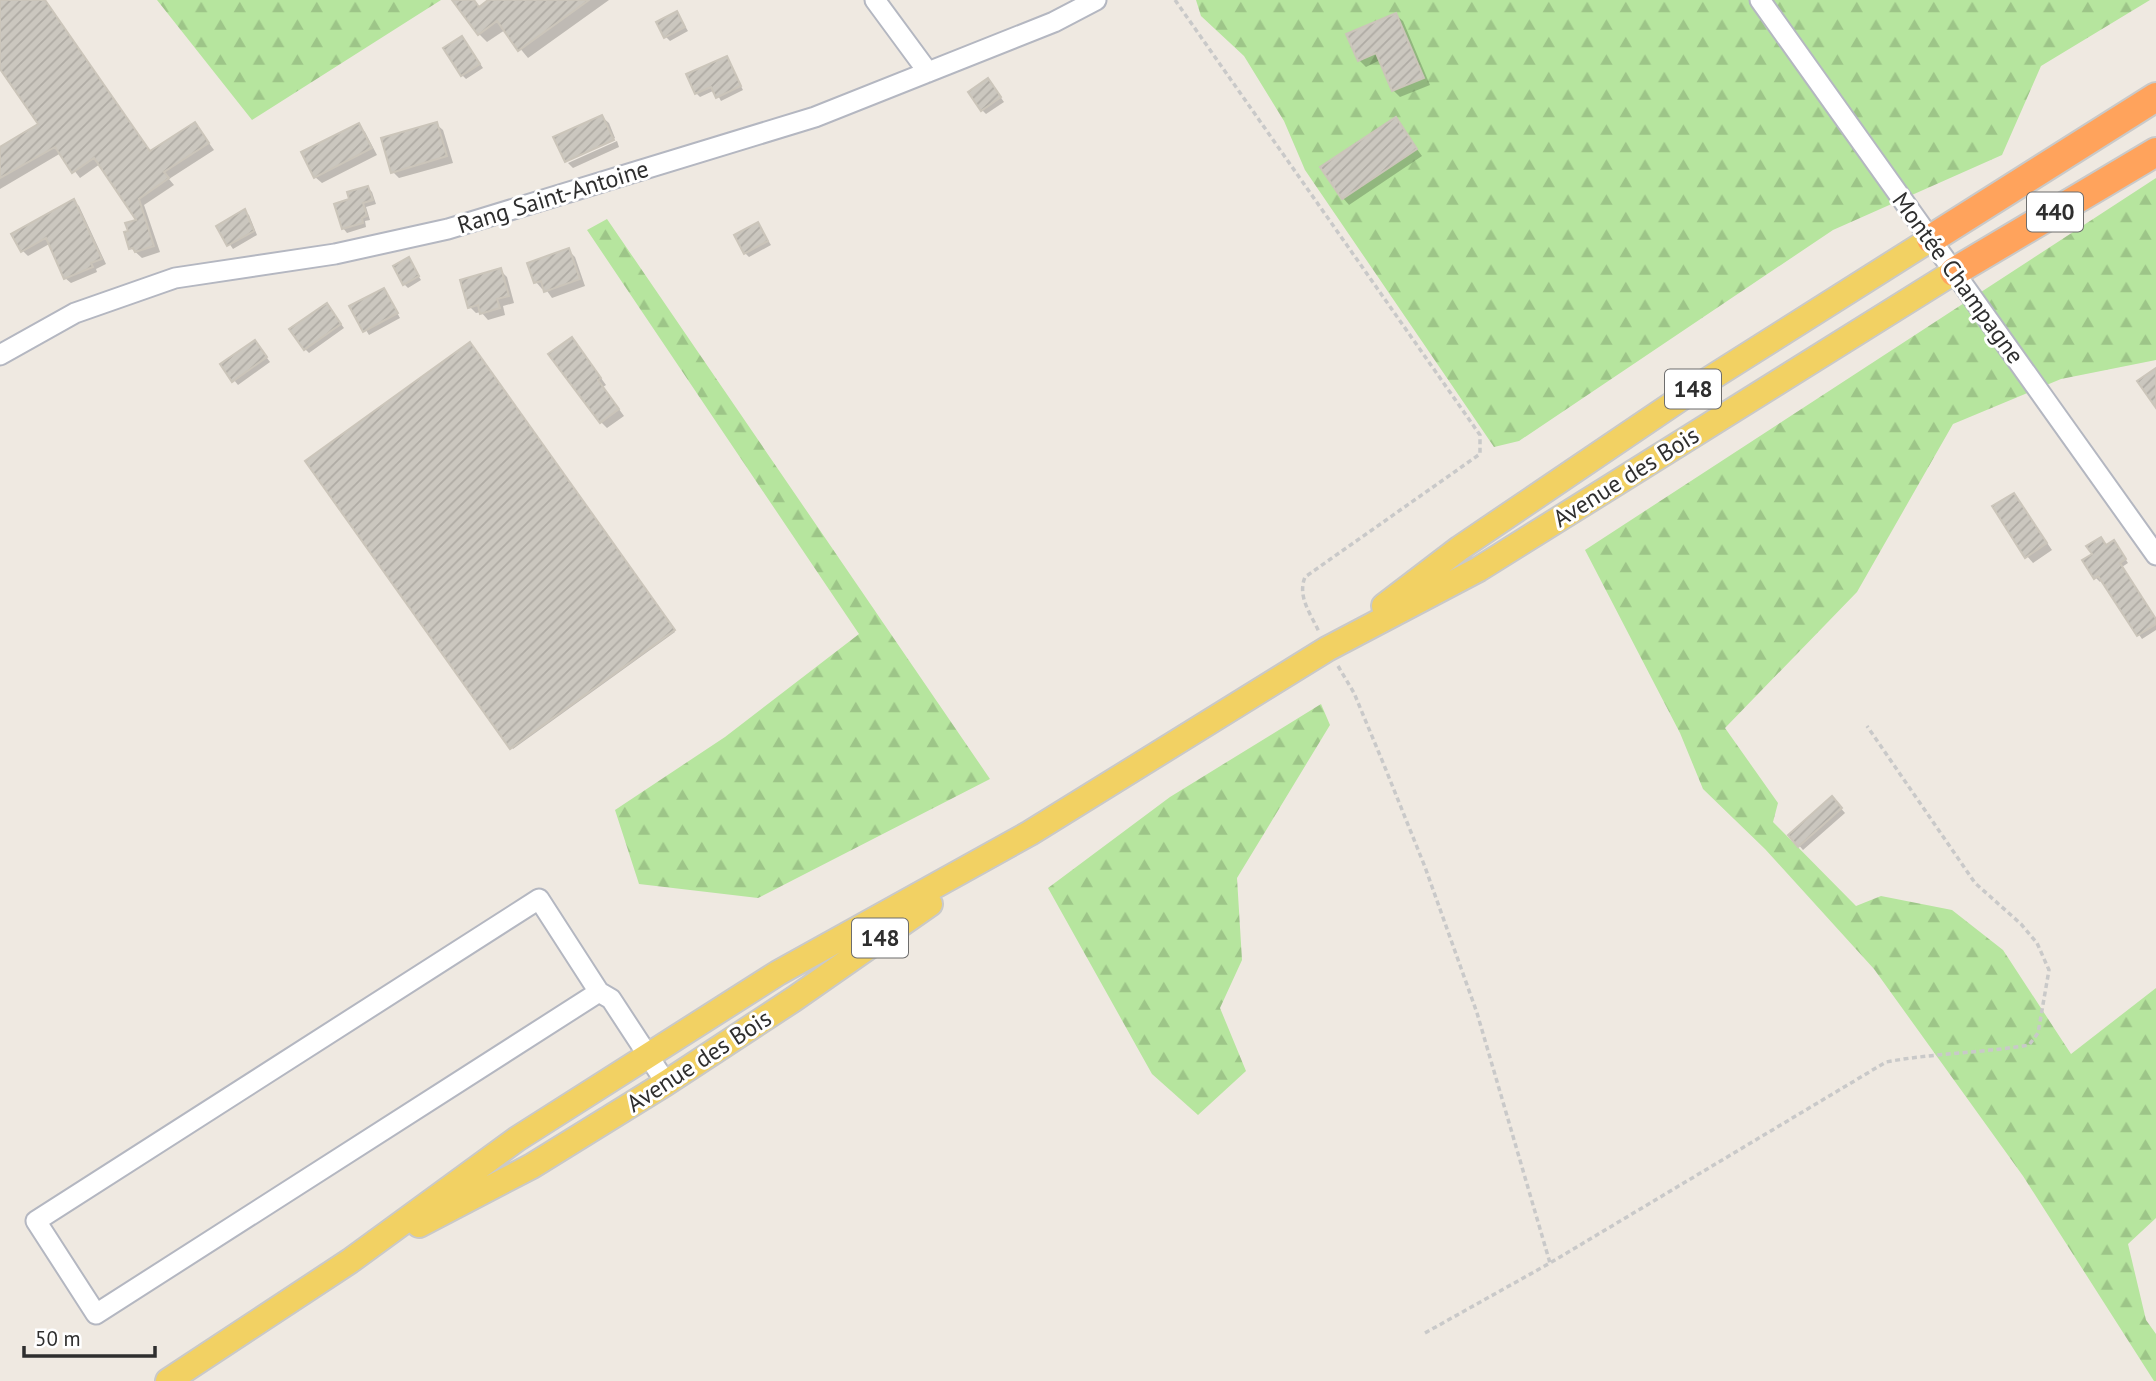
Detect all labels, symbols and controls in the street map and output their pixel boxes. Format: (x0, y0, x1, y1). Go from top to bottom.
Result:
street label: Rang Saint-Antoine (454, 153, 652, 240)
street label: Montée Champagne (1886, 186, 2031, 370)
road number: 440 (2027, 192, 2083, 232)
road number: 148 (1665, 370, 1721, 408)
street label: Avenue des Bois (1547, 419, 1705, 534)
road number: 148 (852, 918, 908, 958)
street label: Avenue des Bois (621, 1002, 777, 1119)
scale bar (24, 1314, 156, 1358)
text: 50 m (35, 1325, 81, 1352)

